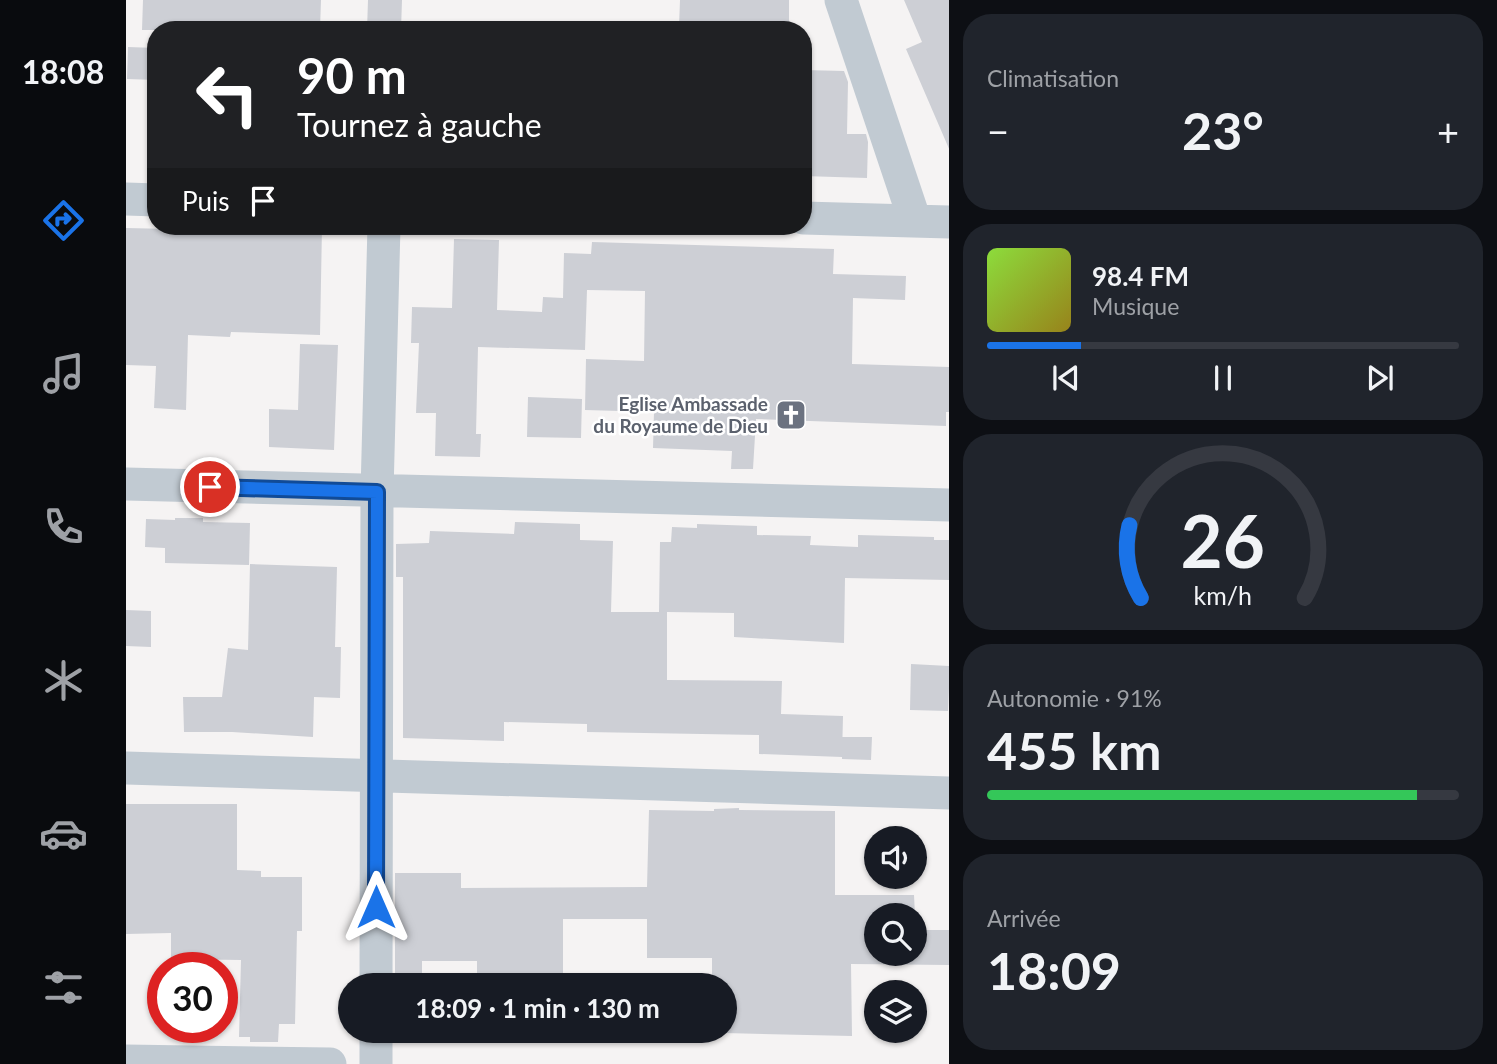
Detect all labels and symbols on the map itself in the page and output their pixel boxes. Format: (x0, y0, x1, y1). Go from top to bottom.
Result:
place label: Eglise Ambassade du Royaume de Dieu (593, 392, 768, 437)
church icon: Eglise Ambassade du Royaume de Dieu (774, 398, 808, 432)
pin (180, 457, 240, 517)
position arrow (339, 870, 413, 944)
speed limit sign: 30 (147, 952, 238, 1043)

